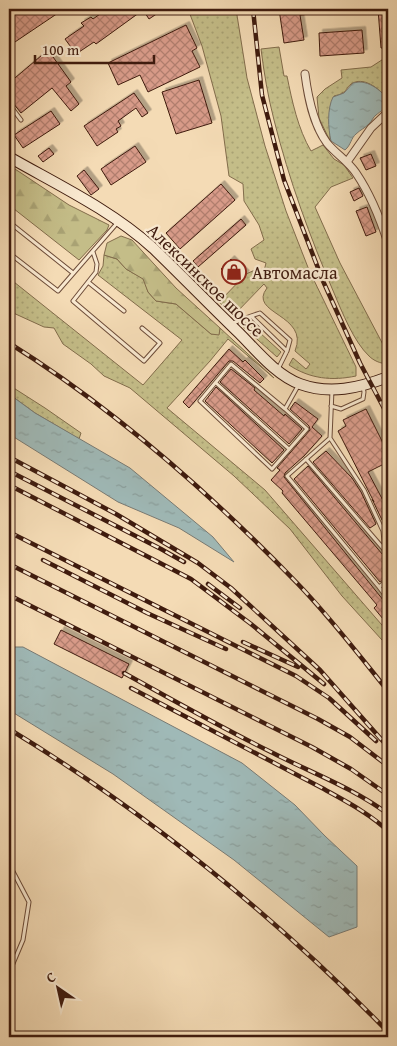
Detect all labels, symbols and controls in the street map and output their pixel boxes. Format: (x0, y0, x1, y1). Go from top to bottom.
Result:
scale bar (35, 32, 154, 64)
text: 100 m (42, 39, 80, 60)
street label: Алексинское шоссе (141, 217, 271, 343)
shop icon: Автомасла (221, 259, 247, 285)
place label: Автомасла (252, 259, 338, 286)
north arrow (32, 964, 82, 1014)
text: С (42, 967, 60, 988)

